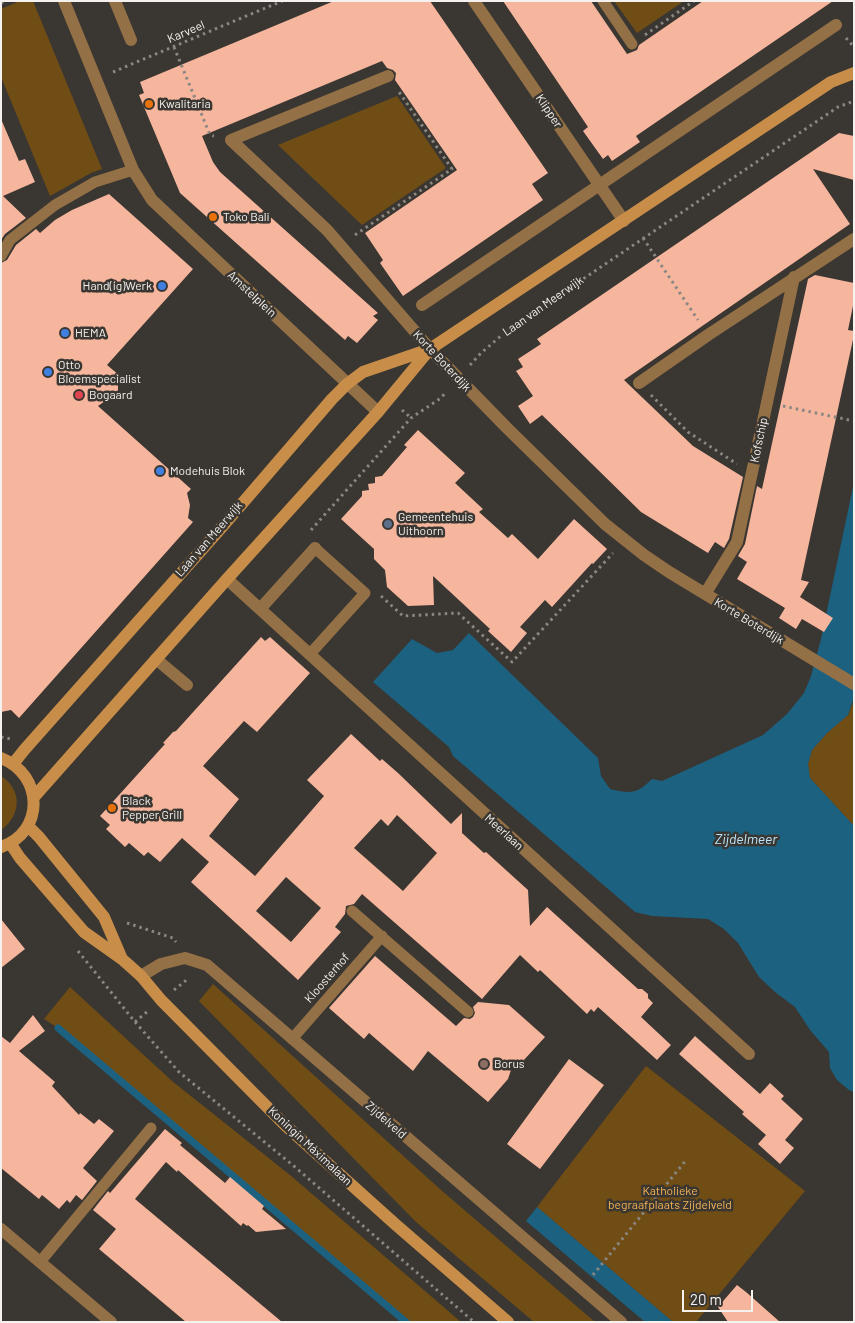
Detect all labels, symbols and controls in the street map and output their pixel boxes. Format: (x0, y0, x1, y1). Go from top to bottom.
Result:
street label: Karveel (165, 18, 207, 46)
street label: Klipper (533, 92, 565, 130)
place label: Kwalitaria (159, 97, 211, 111)
marker: Kwalitaria (143, 98, 155, 110)
place label: Toko Bali (223, 210, 270, 224)
marker: Toko Bali (207, 211, 219, 223)
street label: Amstelplein (225, 268, 279, 320)
street label: Laan van Meerwijk (500, 273, 586, 339)
place label: Hand(ig)Werk (83, 279, 152, 293)
marker: Hand(ig)Werk (156, 280, 168, 292)
place label: HEMA (75, 326, 106, 340)
marker: HEMA (59, 327, 71, 339)
street label: Korte Boterdijk (410, 327, 474, 395)
place label: Otto Bloemspecialist (58, 358, 141, 386)
marker: Otto Bloemspecialist (42, 366, 54, 378)
place label: Bogaard (89, 388, 133, 402)
marker: Bogaard (73, 389, 85, 401)
street label: Kofschip (747, 416, 771, 464)
place label: Modehuis Blok (170, 464, 245, 478)
marker: Modehuis Blok (154, 465, 166, 477)
street label: Laan van Meerwijk (172, 498, 246, 580)
place label: Gemeentehuis Uithoorn (398, 510, 473, 538)
marker: Gemeentehuis Uithoorn (382, 518, 394, 530)
street label: Korte Boterdijk (712, 595, 786, 647)
place label: Black Pepper Grill (122, 794, 182, 822)
marker: Black Pepper Grill (106, 802, 118, 814)
street label: Meerlaan (482, 811, 526, 853)
water label: Zijdelmeer (715, 831, 777, 847)
street label: Kloosterhof (302, 950, 352, 1006)
place label: Borus (494, 1057, 525, 1071)
marker: Borus (478, 1058, 490, 1070)
street label: Zijdelveld (363, 1098, 409, 1142)
street label: Koningin Máximalaan (265, 1104, 355, 1188)
park label: Katholieke begraafplaats Zijdelveld (608, 1184, 732, 1212)
scale bar (685, 1280, 756, 1312)
text: 20 m (690, 1290, 722, 1308)

